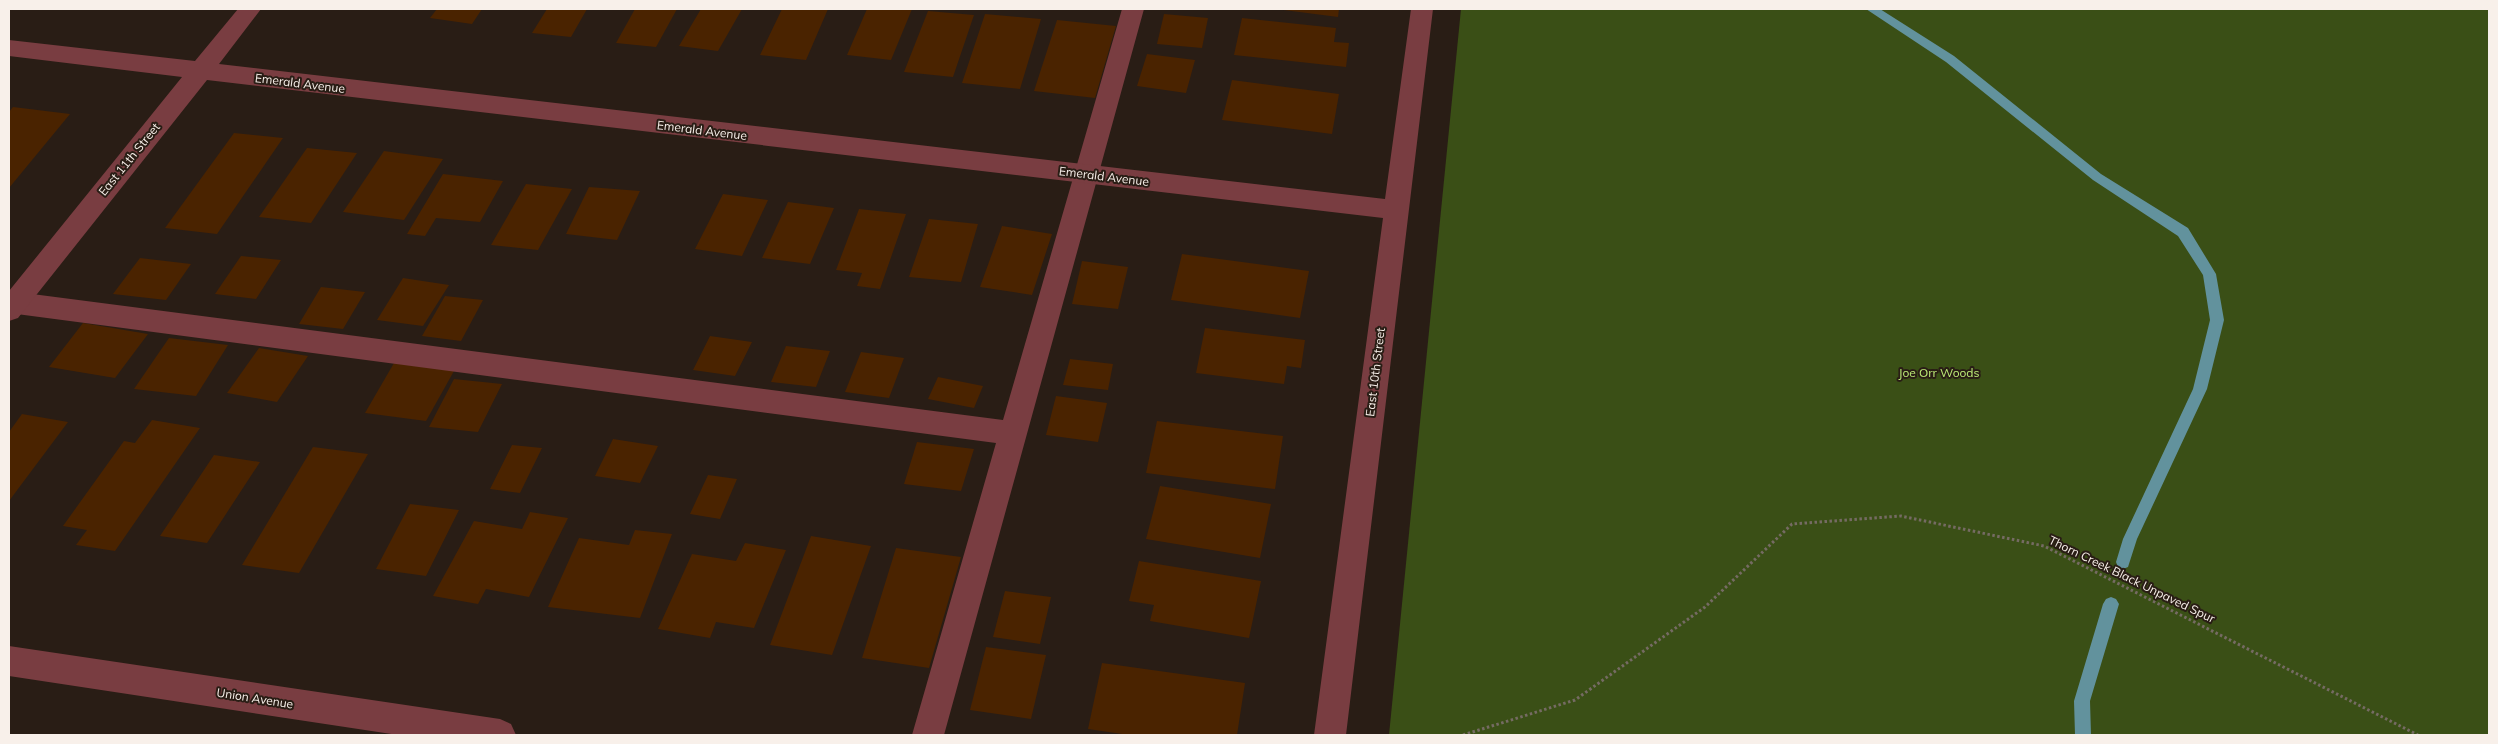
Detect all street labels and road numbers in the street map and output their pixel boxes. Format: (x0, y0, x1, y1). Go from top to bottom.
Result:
street label: Emerald Avenue (254, 70, 346, 96)
street label: Emerald Avenue (656, 117, 748, 143)
street label: East 11th Street (95, 120, 163, 198)
street label: Emerald Avenue (1058, 163, 1150, 189)
street label: East 10th Street (1362, 327, 1388, 417)
street label: Thorn Creek Black Unpaved Spur (2046, 532, 2218, 626)
street label: Union Avenue (216, 685, 294, 711)

